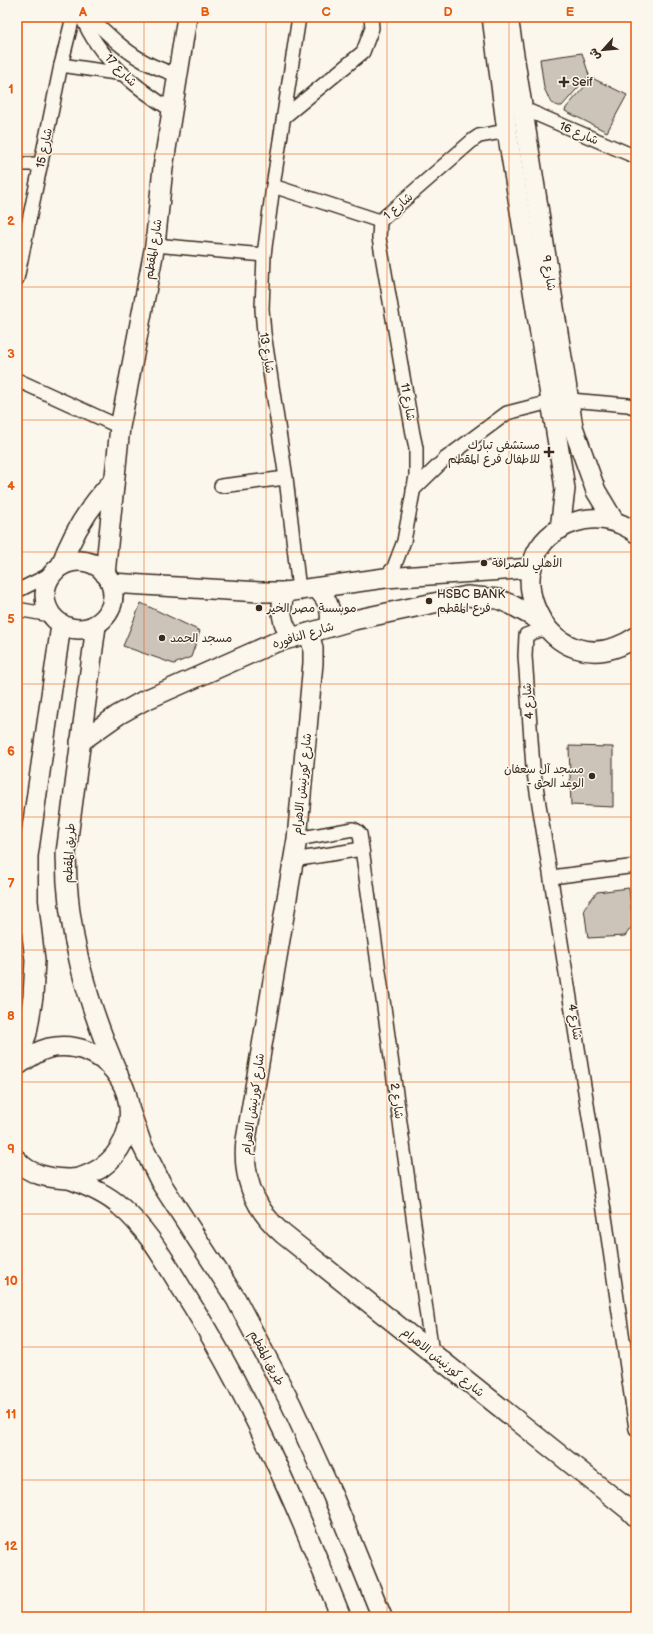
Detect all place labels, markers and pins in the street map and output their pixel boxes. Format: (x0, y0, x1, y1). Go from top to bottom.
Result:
place label: Seif (572, 75, 593, 90)
marker: Seif (559, 77, 569, 87)
place label: مستشفى تبارك للاطفال فرع المقطم (448, 438, 540, 468)
marker: مستشفى تبارك للاطفال فرع المقطم (543, 446, 555, 458)
place label: الأهلي للصرافة (492, 555, 562, 574)
marker: الأهلي للصرافة (479, 558, 489, 568)
place label: HSBC BANK فرع المقطم (437, 587, 506, 617)
marker: HSBC BANK فرع المقطم (424, 596, 434, 606)
place label: موسسة مصر الخير (266, 601, 357, 616)
marker: موسسة مصر الخير (254, 603, 264, 613)
place label: مسجد الحمد (170, 631, 232, 646)
marker: مسجد الحمد (157, 633, 167, 643)
place label: مسجد آل سعفان - الوعد الحق (504, 762, 584, 791)
marker: مسجد آل سعفان - الوعد الحق (587, 771, 597, 781)

